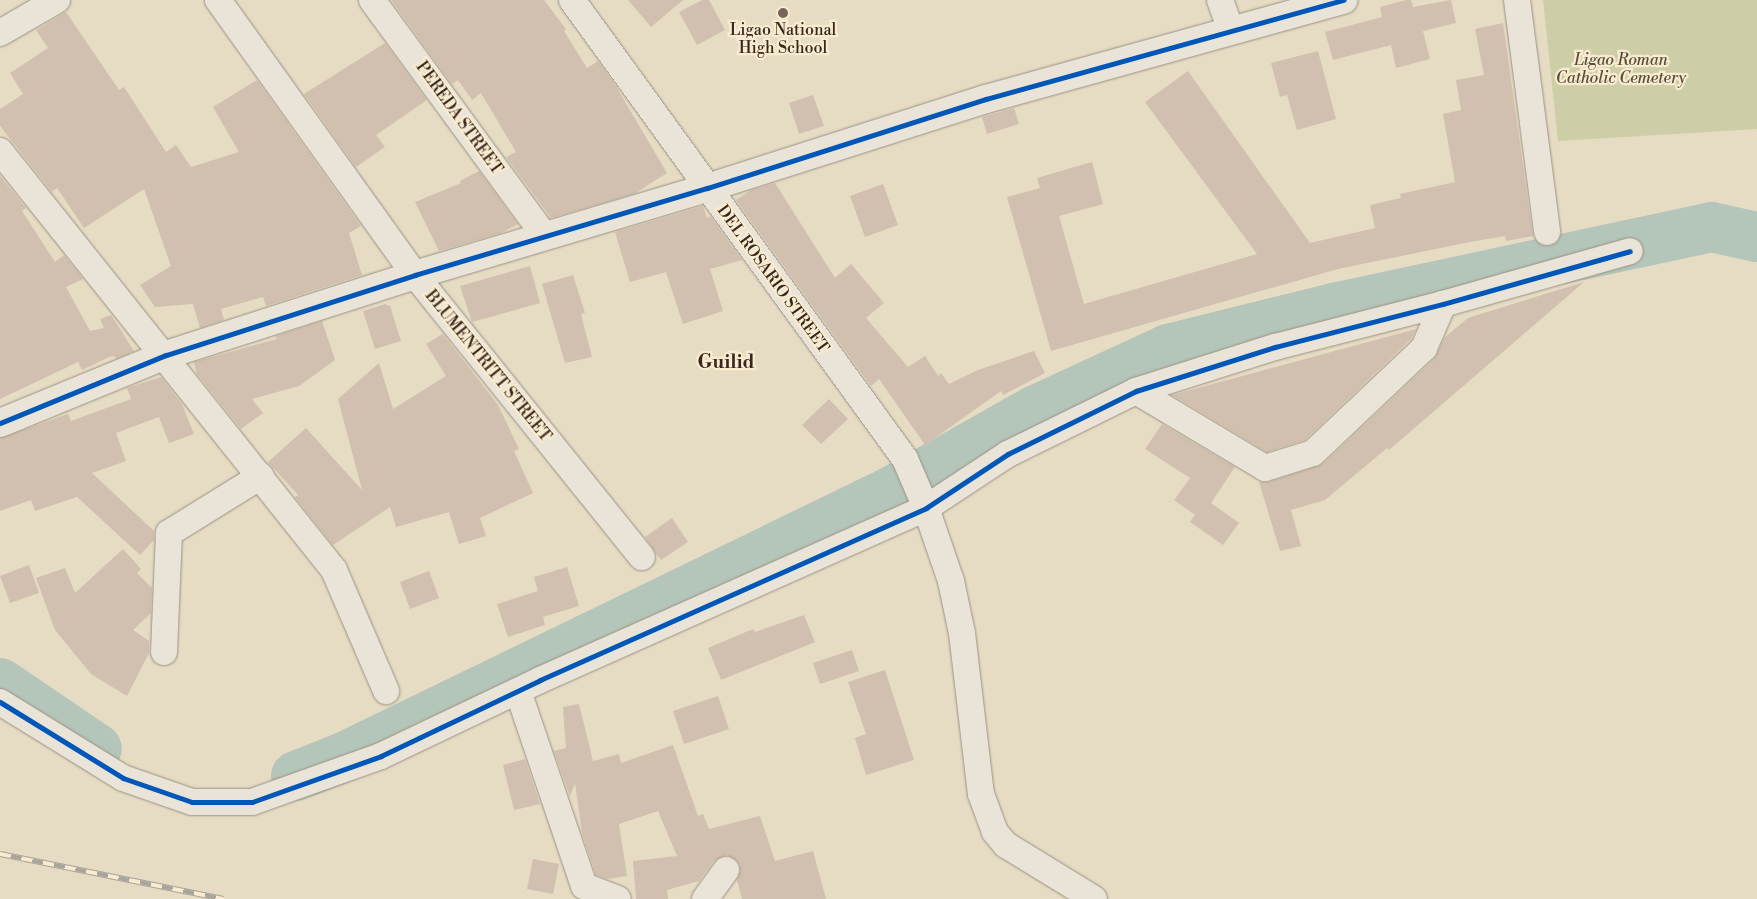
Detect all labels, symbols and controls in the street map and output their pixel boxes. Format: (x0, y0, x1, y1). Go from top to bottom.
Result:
marker: Ligao National High School (777, 7, 789, 19)
place label: Ligao National High School (730, 20, 836, 58)
park label: Ligao Roman Catholic Cemetery (1556, 50, 1686, 88)
street label: PEREDA STREET (412, 58, 506, 178)
street label: DEL ROSARIO STREET (713, 201, 833, 357)
street label: BLUMENTRITT STREET (421, 287, 555, 445)
district label: Guilid (697, 352, 755, 374)

